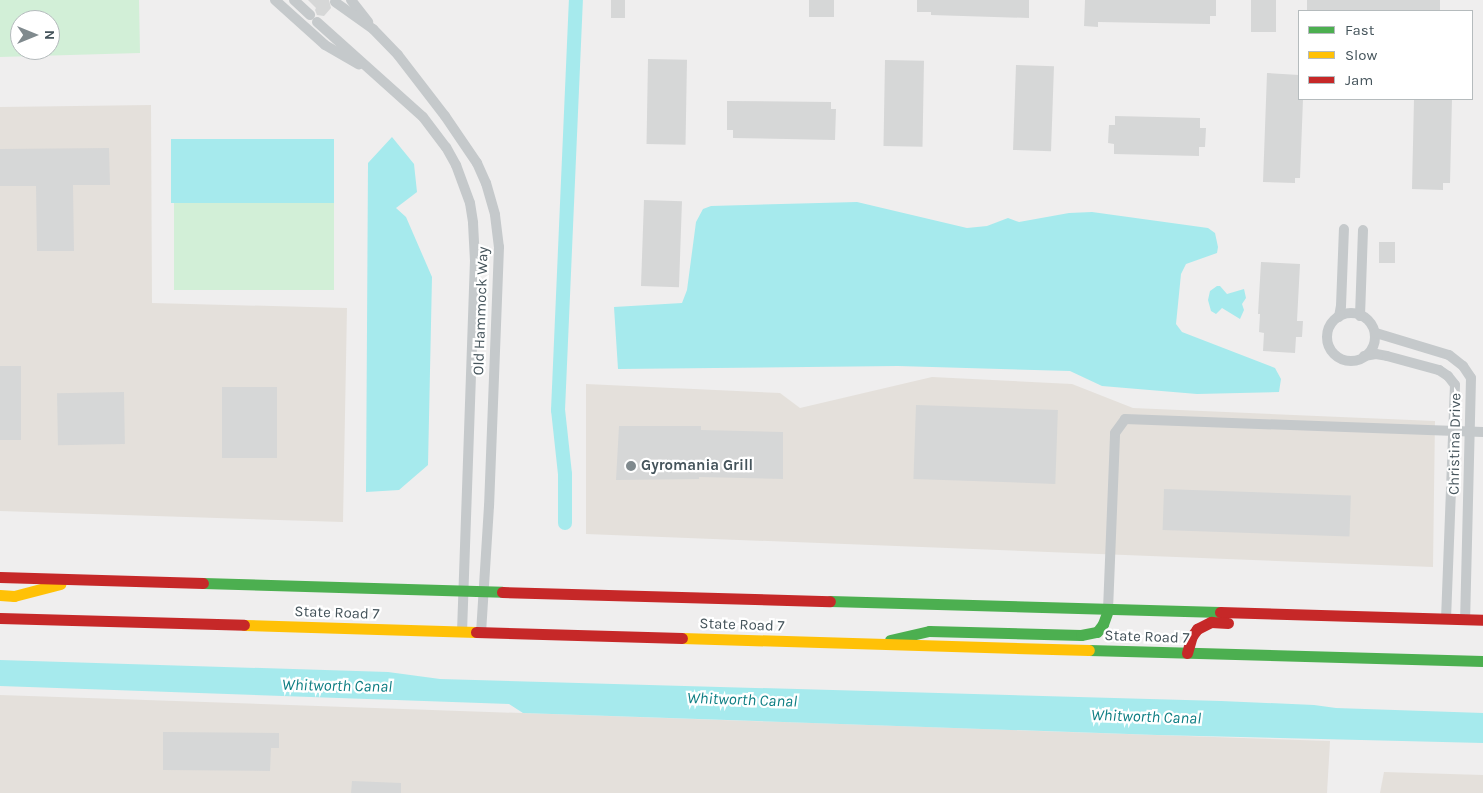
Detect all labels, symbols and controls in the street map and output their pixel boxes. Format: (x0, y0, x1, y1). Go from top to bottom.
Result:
north arrow (10, 10, 60, 60)
legend (1298, 10, 1473, 100)
text: Fast (1345, 21, 1374, 39)
text: N (41, 30, 58, 40)
text: Slow (1345, 46, 1377, 64)
text: Jam (1345, 71, 1373, 89)
street label: Old Hammock Way (470, 246, 492, 376)
street label: Christina Drive (1445, 393, 1465, 495)
place label: Gyromania Grill (641, 457, 753, 475)
marker: Gyromania Grill (625, 460, 637, 472)
street label: State Road 7 (294, 603, 380, 623)
street label: State Road 7 (699, 615, 785, 635)
street label: State Road 7 (1104, 627, 1190, 647)
water label: Whitworth Canal (282, 675, 392, 697)
water label: Whitworth Canal (687, 688, 797, 712)
water label: Whitworth Canal (1091, 705, 1201, 729)

